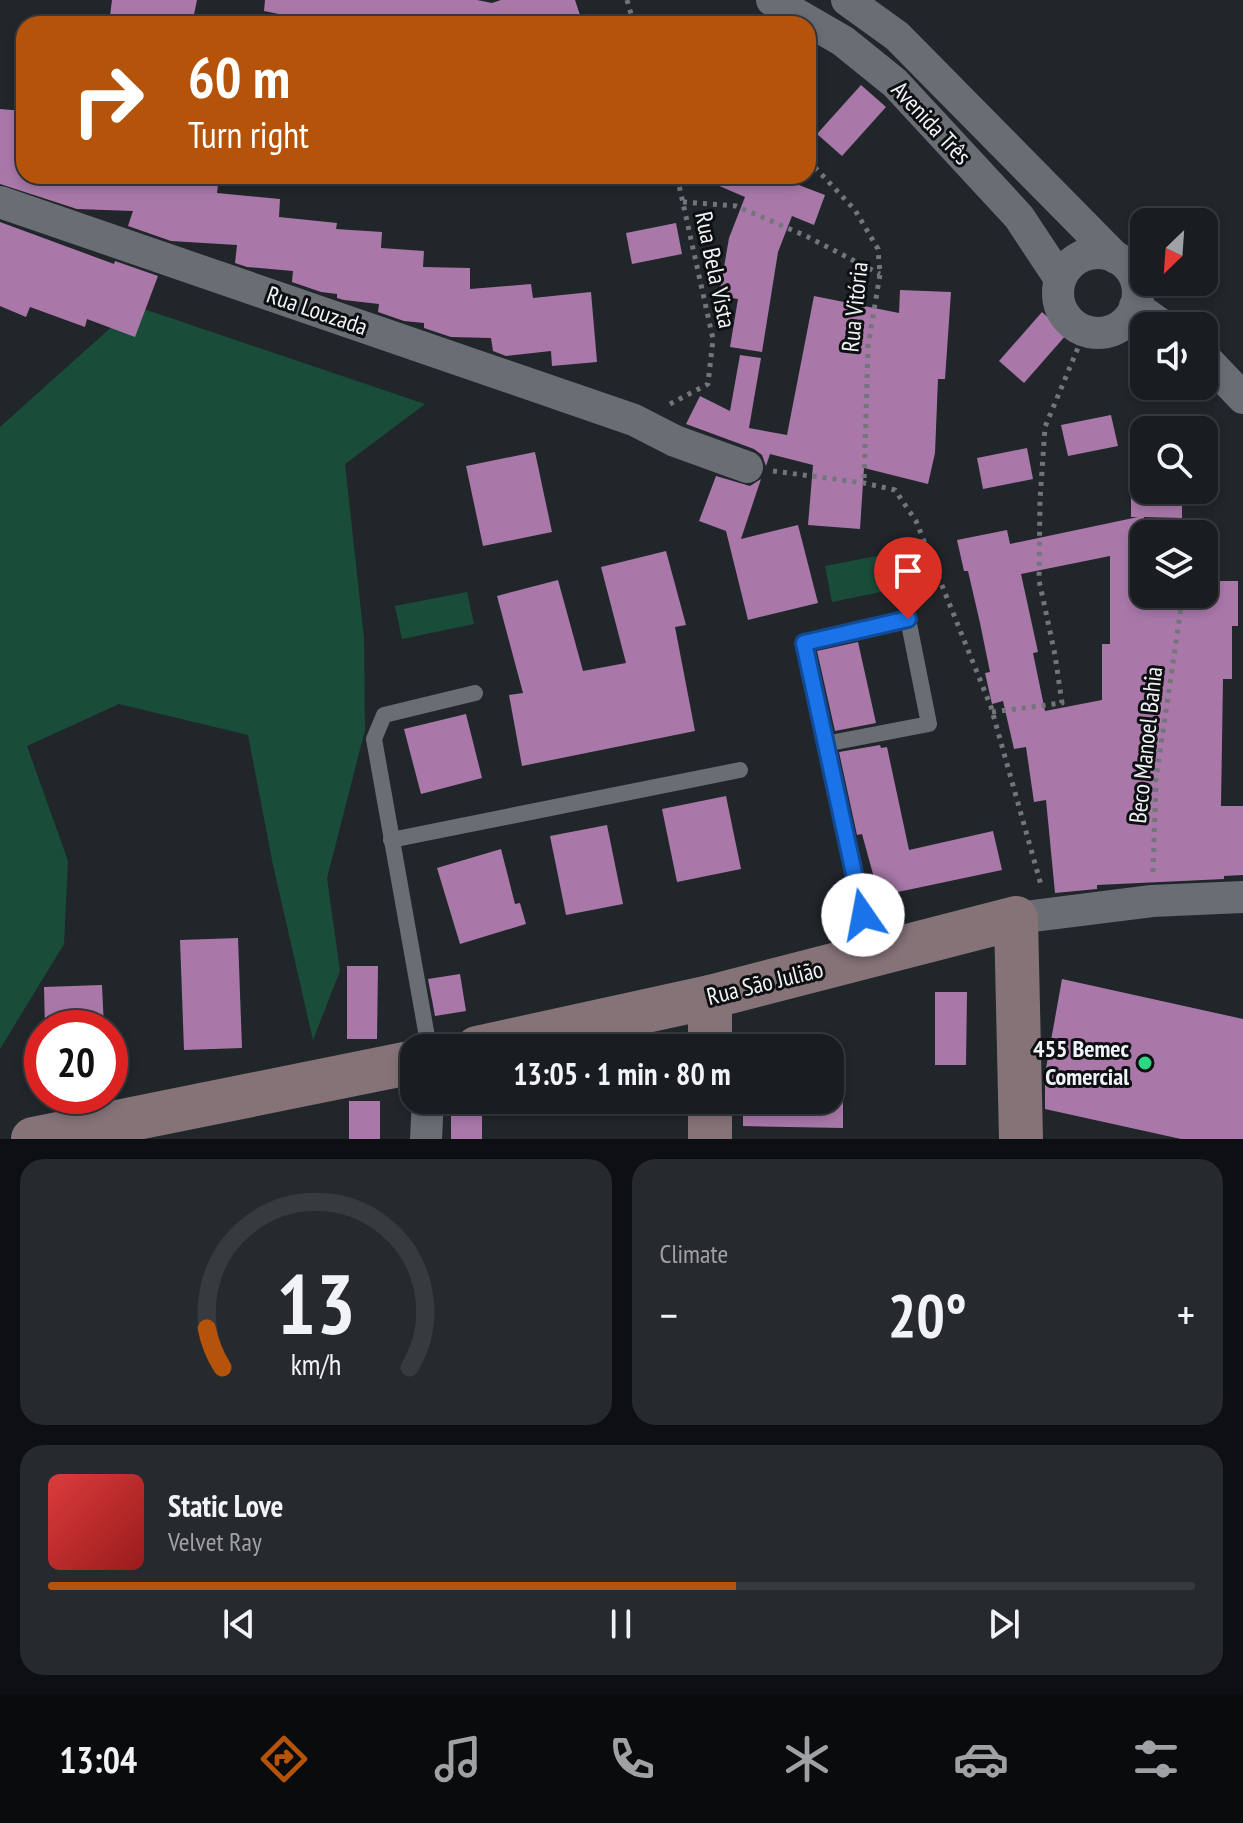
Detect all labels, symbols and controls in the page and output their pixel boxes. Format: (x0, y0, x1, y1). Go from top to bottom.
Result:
text: 60 m (188, 41, 290, 113)
icon: right (56, 48, 160, 152)
street label: Avenida Três (885, 74, 978, 171)
text: Turn right (188, 111, 309, 158)
north arrow (1130, 208, 1218, 296)
map controls (1130, 208, 1218, 608)
street label: Rua Bela Vista (688, 209, 743, 331)
street label: Rua Vitória (834, 260, 875, 354)
street label: Rua Louzada (263, 279, 372, 342)
button: sound (1130, 312, 1218, 400)
button: search (1130, 416, 1218, 504)
button: layers (1130, 520, 1218, 608)
pin (874, 537, 942, 619)
icon: arrive (886, 549, 930, 593)
street label: Beco Manoel Bahia (1122, 665, 1169, 825)
position arrow (821, 873, 905, 957)
street label: Rua São Julião (703, 953, 826, 1012)
speed limit sign: 20 (24, 1010, 128, 1114)
place label: 455 Bemec Comercial (1033, 1033, 1130, 1092)
text: 13:05 · 1 min · 80 m (513, 1054, 731, 1093)
marker: 455 Bemec Comercial (1136, 1054, 1154, 1072)
text: Climate (660, 1237, 728, 1270)
text: 13 (276, 1249, 356, 1357)
text: 20° (888, 1276, 967, 1354)
text: − (660, 1286, 678, 1343)
text: + (1177, 1286, 1195, 1343)
text: km/h (290, 1346, 341, 1383)
text: Static Love (168, 1486, 283, 1525)
text: Velvet Ray (168, 1525, 262, 1558)
icon: previous (217, 1602, 261, 1646)
icon: pause (599, 1602, 643, 1646)
icon: next (982, 1602, 1026, 1646)
icon: directions (256, 1731, 312, 1787)
icon: music (430, 1731, 486, 1787)
icon: phone (604, 1731, 660, 1787)
icon: climate (779, 1731, 835, 1787)
icon: car (953, 1731, 1009, 1787)
icon: filters (1128, 1731, 1184, 1787)
text: 13:04 (59, 1736, 137, 1783)

